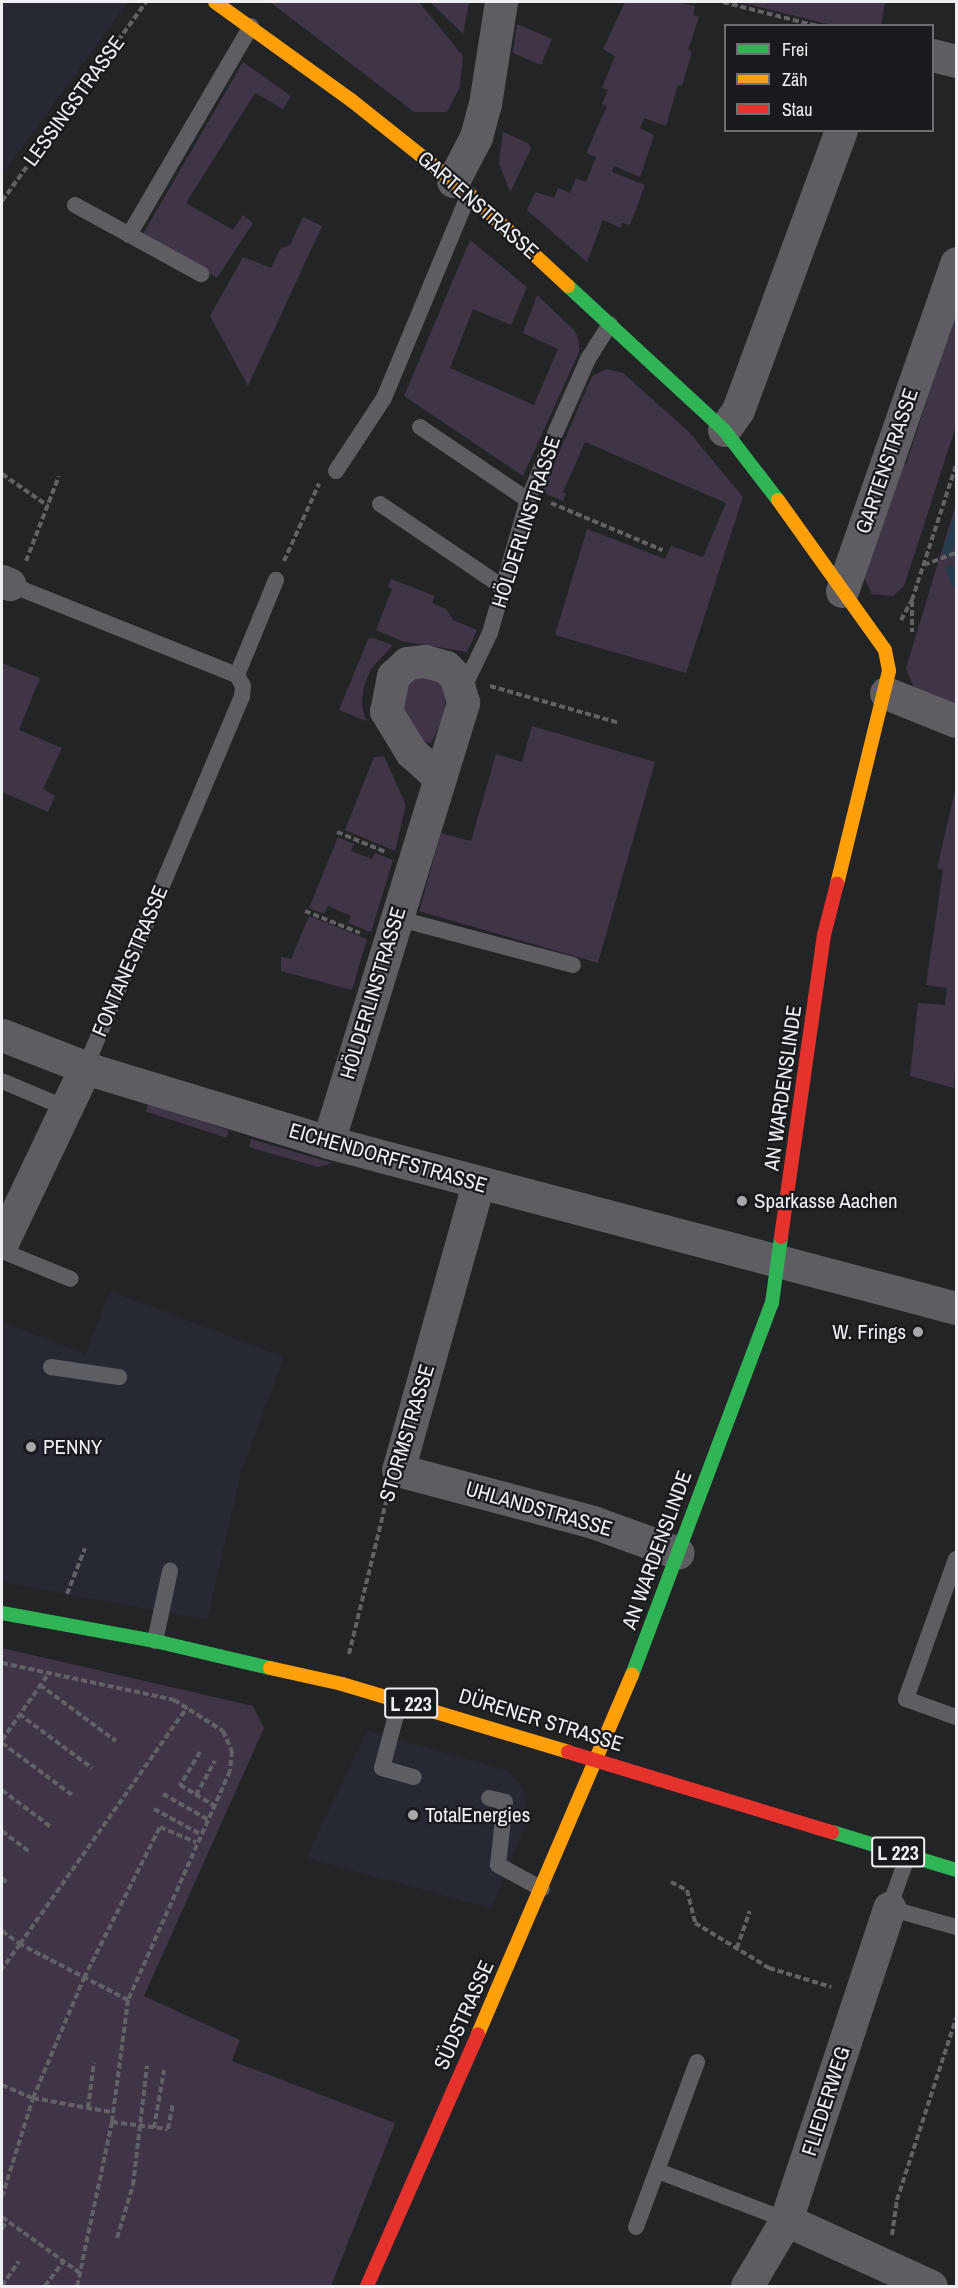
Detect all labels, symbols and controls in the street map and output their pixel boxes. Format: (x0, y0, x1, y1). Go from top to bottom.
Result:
legend (724, 24, 934, 132)
street label: LESSINGSTRASSE (18, 31, 130, 171)
text: Frei (782, 37, 808, 62)
text: Zäh (782, 67, 807, 92)
text: Stau (782, 97, 812, 122)
street label: GARTENSTRASSE (412, 146, 544, 264)
street label: GARTENSTRASSE (850, 385, 924, 537)
street label: HÖLDERLINSTRASSE (486, 433, 566, 611)
street label: FONTANESTRASSE (87, 882, 173, 1040)
street label: HÖLDERLINSTRASSE (335, 904, 411, 1082)
street label: AN WARDENSLINDE (759, 1004, 807, 1172)
street label: EICHENDORFFSTRASSE (286, 1118, 490, 1198)
place label: Sparkasse Aachen (754, 1188, 899, 1214)
marker: Sparkasse Aachen (735, 1194, 749, 1208)
place label: W. Frings (832, 1319, 906, 1345)
marker: W. Frings (911, 1325, 925, 1339)
street label: STORMSTRASSE (374, 1361, 440, 1505)
place label: PENNY (43, 1434, 102, 1460)
marker: PENNY (24, 1440, 38, 1454)
street label: AN WARDENSLINDE (617, 1467, 697, 1633)
street label: UHLANDSTRASSE (463, 1476, 615, 1542)
street label: DÜRENER STRASSE (456, 1683, 626, 1757)
road number: L 223 (384, 1686, 438, 1720)
place label: TotalEnergies (425, 1802, 530, 1828)
marker: TotalEnergies (406, 1808, 420, 1822)
road number: L 223 (871, 1835, 925, 1869)
street label: SÜDSTRASSE (429, 1957, 499, 2073)
street label: FLIEDERWEG (796, 2043, 856, 2159)

